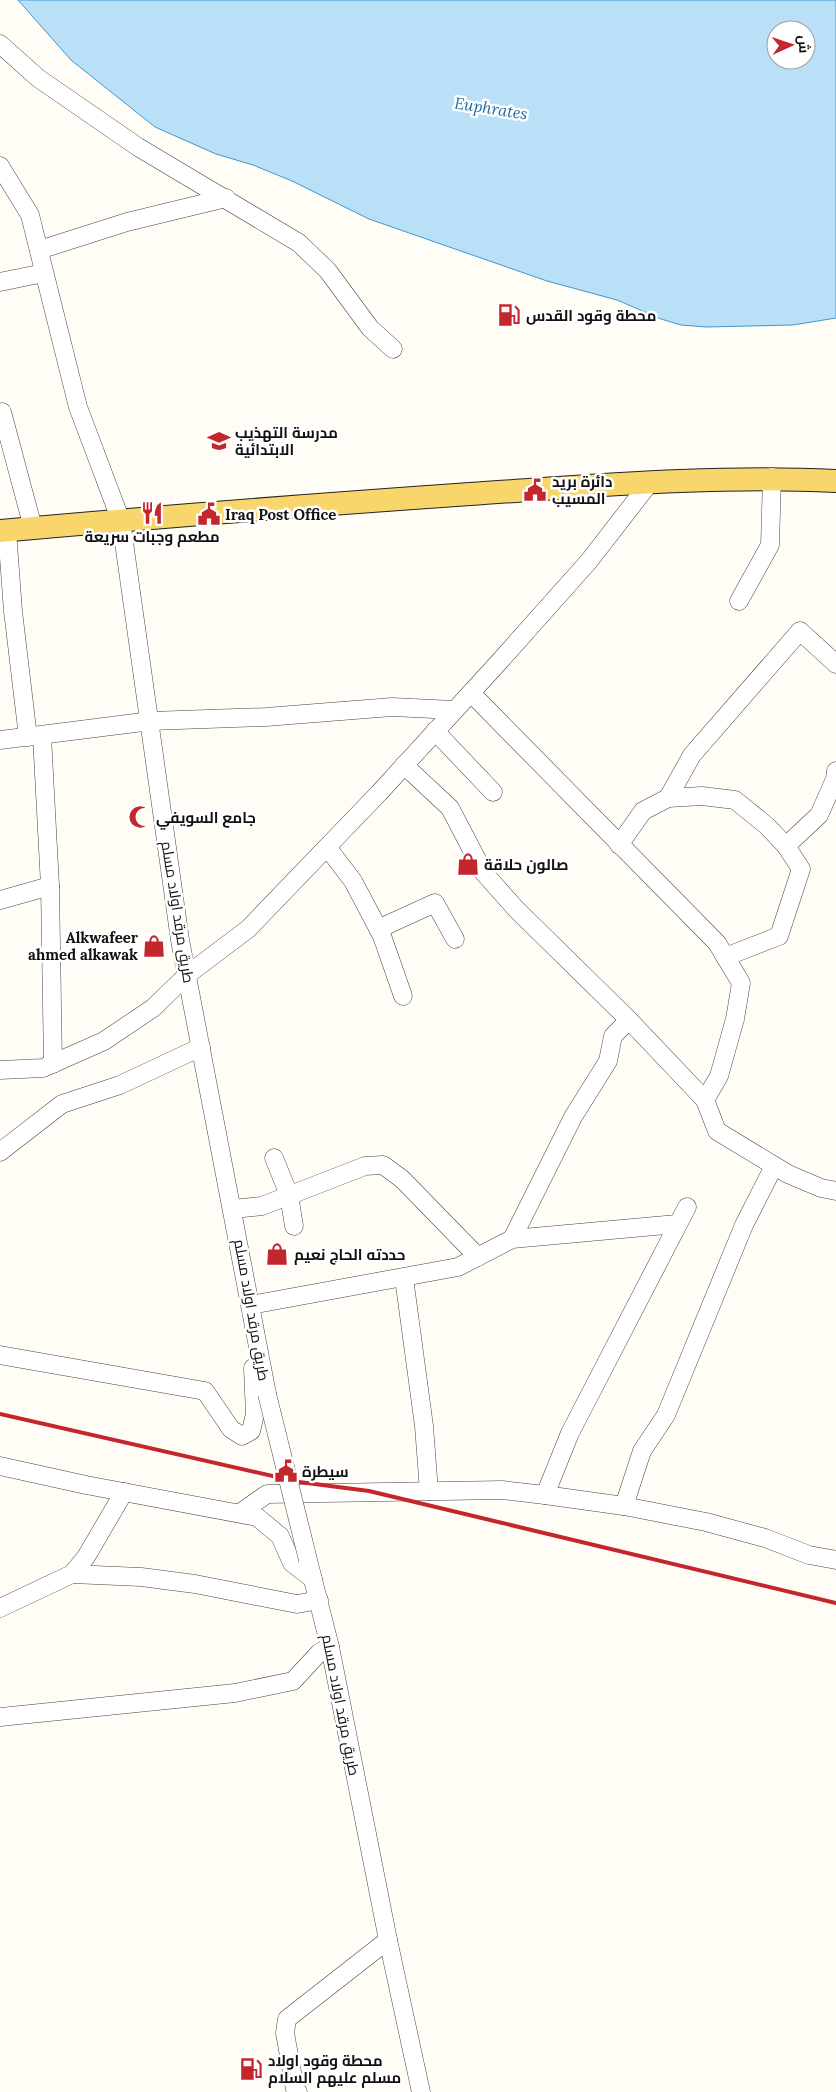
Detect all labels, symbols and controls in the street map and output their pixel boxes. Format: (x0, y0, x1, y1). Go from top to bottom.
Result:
north arrow (766, 20, 816, 70)
text: ش (795, 35, 813, 54)
water label: Euphrates (453, 92, 529, 124)
fuel station icon: محطة وقود القدس (496, 302, 522, 328)
place label: محطة وقود القدس (526, 306, 656, 325)
place label: مدرسة التهذيب الابتدائية (235, 423, 338, 459)
school or university icon: مدرسة التهذيب الابتدائية (206, 428, 232, 454)
place label: دائرة بريد المسيب (552, 472, 612, 508)
public building icon: دائرة بريد المسيب (522, 477, 548, 503)
restaurant icon: مطعم وجبات سريعة (139, 500, 165, 526)
public building icon: Iraq Post Office (196, 501, 222, 527)
place label: Iraq Post Office (225, 505, 336, 524)
place label: مطعم وجبات سريعة (84, 527, 220, 547)
mosque icon: جامع السويفي (127, 804, 153, 830)
place label: جامع السويفي (156, 808, 256, 830)
street label: طريق مرقد اولاد مسلم (156, 840, 199, 985)
shop icon: صالون حلاقة (455, 851, 481, 877)
place label: صالون حلاقة (484, 855, 568, 874)
place label: Alkwafeer ahmed alkawak (28, 928, 139, 964)
shop icon: Alkwafeer ahmed alkawak (141, 933, 167, 959)
street label: طريق مرقد اولاد مسلم (229, 1238, 274, 1382)
shop icon: حددته الحاج نعيم (264, 1241, 290, 1267)
place label: حددته الحاج نعيم (294, 1245, 406, 1265)
public building icon: سيطرة (273, 1458, 299, 1484)
place label: سيطرة (302, 1462, 349, 1481)
street label: طريق مرقد اولاد مسلم (317, 1633, 364, 1777)
place label: محطة وقود اولاد مسلم عليهم السلام (268, 2051, 401, 2088)
fuel station icon: محطة وقود اولاد مسلم عليهم السلام (238, 2056, 264, 2082)

